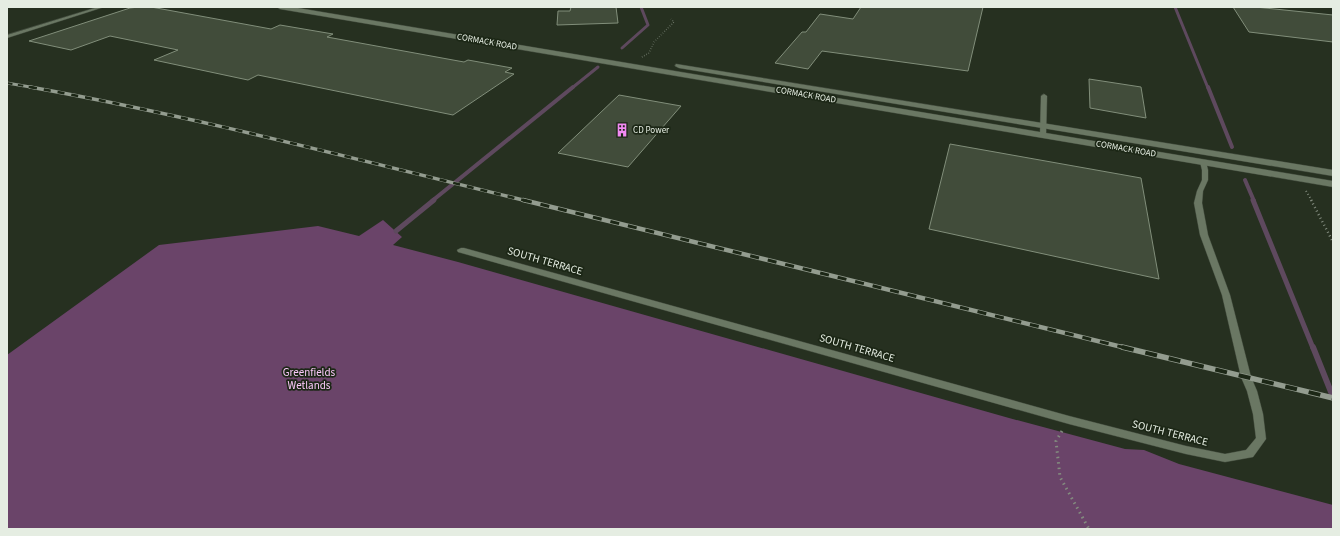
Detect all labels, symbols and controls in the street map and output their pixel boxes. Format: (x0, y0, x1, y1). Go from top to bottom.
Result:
street label: CORMACK ROAD (456, 30, 519, 54)
street label: CORMACK ROAD (775, 83, 838, 107)
building icon: CD Power (614, 122, 630, 138)
place label: CD Power (633, 124, 670, 137)
street label: CORMACK ROAD (1095, 137, 1158, 161)
street label: SOUTH TERRACE (506, 243, 585, 279)
street label: SOUTH TERRACE (818, 330, 897, 366)
park label: Greenfields Wetlands (283, 365, 336, 393)
street label: SOUTH TERRACE (1131, 416, 1210, 450)

